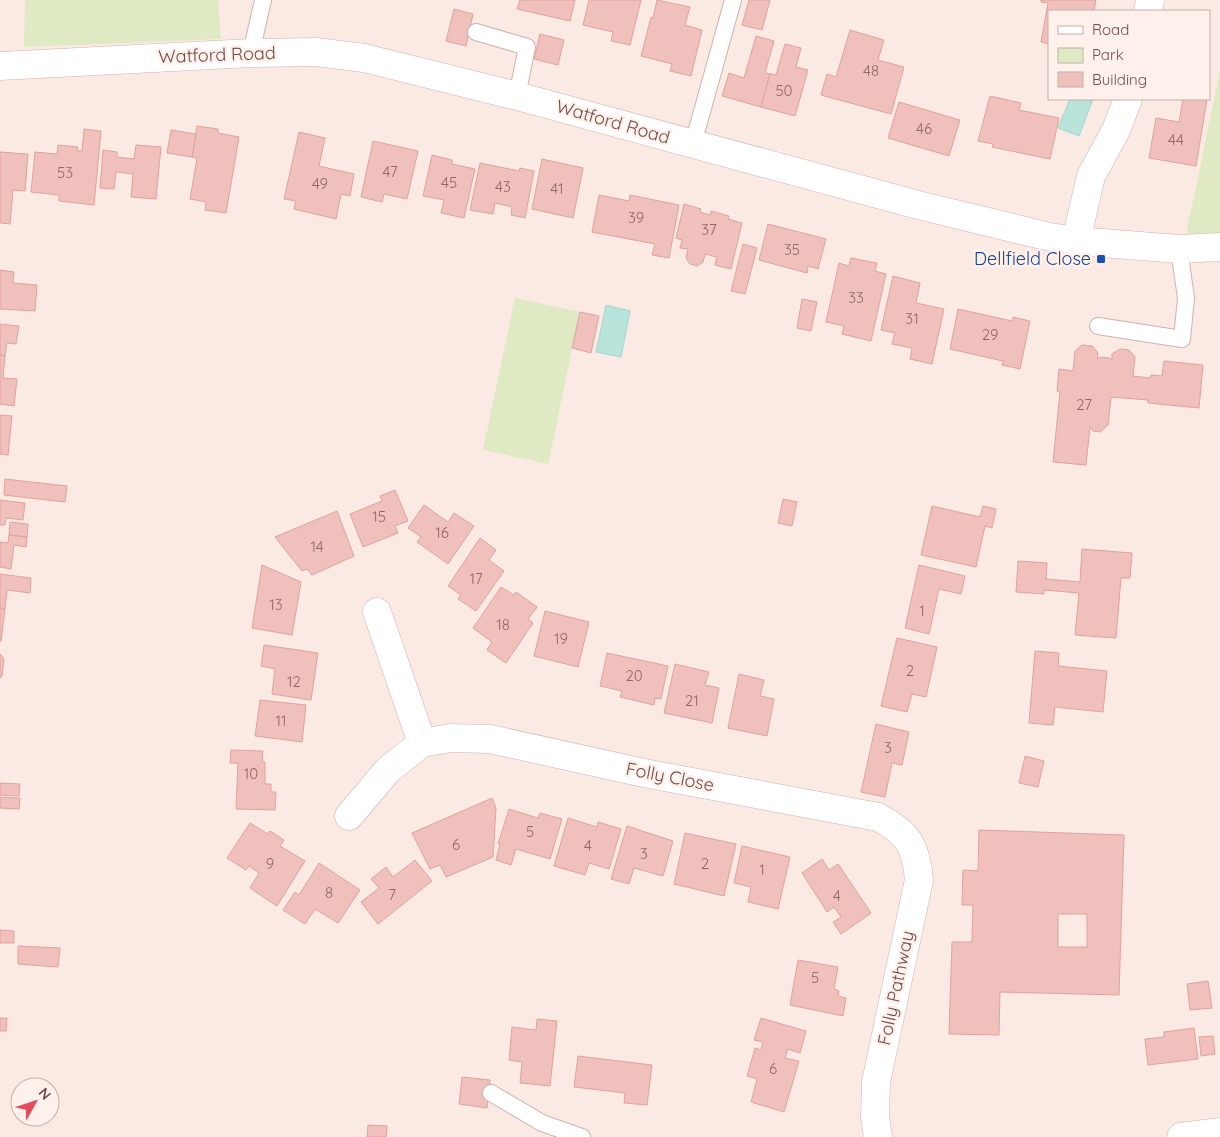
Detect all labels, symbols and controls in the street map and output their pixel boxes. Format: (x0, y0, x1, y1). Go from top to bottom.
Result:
legend (1048, 10, 1210, 100)
text: Road (1092, 20, 1129, 39)
street label: Watford Road (158, 41, 276, 68)
text: Park (1092, 45, 1124, 64)
house number: 48 (863, 61, 879, 80)
text: Building (1092, 70, 1147, 89)
house number: 50 (775, 81, 793, 100)
street label: Watford Road (554, 94, 673, 149)
house number: 46 (916, 119, 932, 138)
house number: 44 (1168, 130, 1184, 149)
house number: 47 (382, 162, 398, 181)
house number: 53 (57, 163, 73, 182)
house number: 45 (441, 173, 457, 192)
house number: 49 (312, 174, 328, 193)
house number: 43 (495, 177, 511, 196)
house number: 41 (550, 179, 564, 198)
house number: 39 (628, 208, 644, 227)
house number: 37 (701, 220, 717, 239)
house number: 35 (784, 240, 800, 259)
place label: Dellfield Close (974, 247, 1091, 270)
marker: Dellfield Close (1095, 253, 1107, 265)
house number: 33 (848, 288, 864, 307)
house number: 31 (905, 309, 919, 328)
house number: 29 (982, 325, 998, 344)
house number: 27 (1076, 395, 1092, 414)
house number: 15 (372, 507, 386, 526)
house number: 16 (435, 523, 449, 542)
house number: 14 (310, 537, 324, 556)
house number: 17 (469, 569, 483, 588)
house number: 13 (269, 595, 283, 614)
house number: 1 (919, 601, 925, 620)
house number: 18 (496, 615, 510, 634)
house number: 19 (554, 629, 568, 648)
house number: 2 (906, 661, 914, 680)
house number: 20 (625, 666, 643, 685)
house number: 12 (287, 672, 301, 691)
house number: 21 (685, 691, 699, 710)
house number: 11 (275, 711, 287, 730)
house number: 3 (884, 738, 892, 757)
street label: Folly Close (624, 757, 716, 796)
house number: 10 (244, 764, 258, 783)
house number: 5 (526, 822, 534, 841)
house number: 6 (452, 835, 460, 854)
house number: 4 (584, 836, 592, 855)
house number: 3 (640, 844, 648, 863)
house number: 9 (266, 854, 274, 873)
house number: 2 (701, 854, 709, 873)
house number: 1 (759, 860, 765, 879)
house number: 8 (325, 883, 333, 902)
house number: 7 (388, 885, 396, 904)
house number: 4 (833, 886, 841, 905)
street label: Folly Pathway (872, 928, 919, 1047)
house number: 5 (811, 968, 819, 987)
house number: 6 (769, 1059, 777, 1078)
north arrow (10, 1077, 60, 1127)
text: N (35, 1084, 55, 1103)

